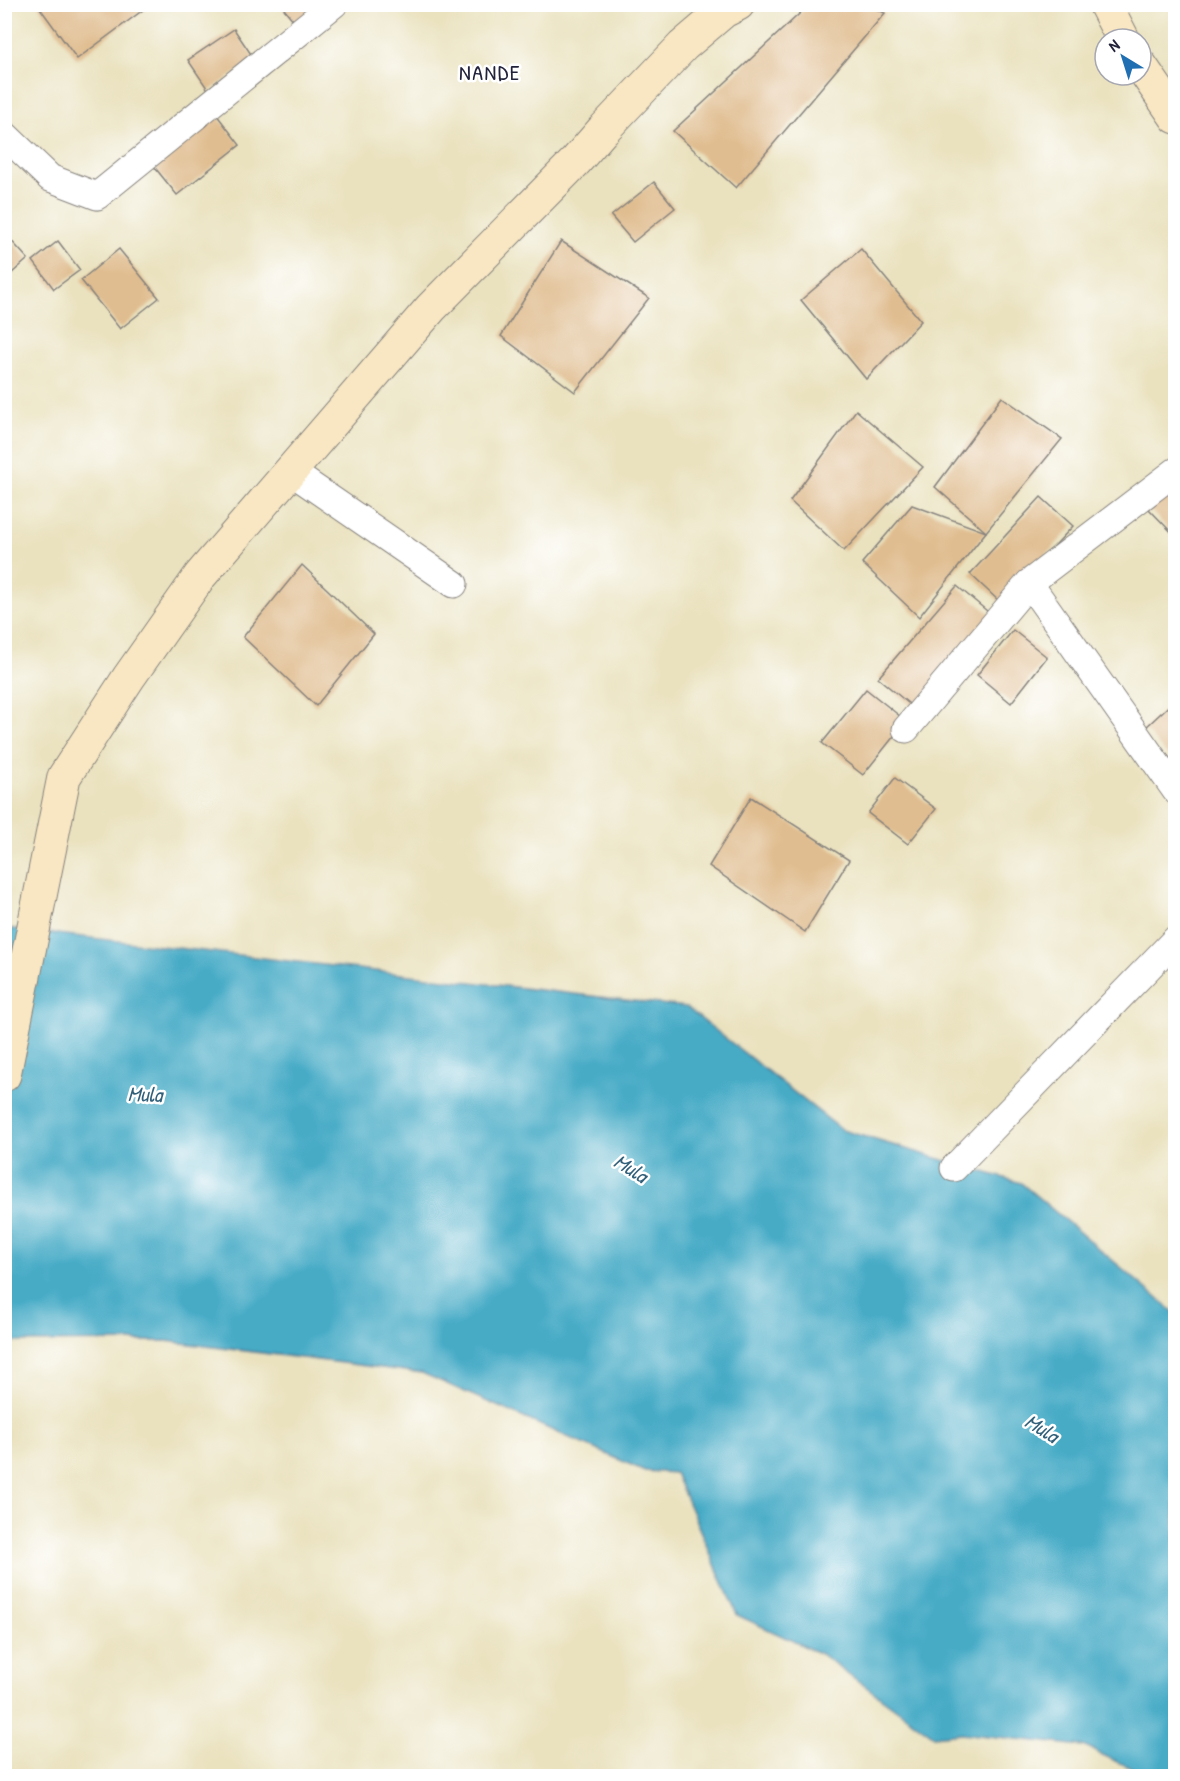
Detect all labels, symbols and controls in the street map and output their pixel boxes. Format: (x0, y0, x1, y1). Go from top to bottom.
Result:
north arrow (1093, 27, 1153, 87)
text: N (1104, 34, 1124, 56)
district label: NANDE (459, 57, 521, 87)
water label: Mula (127, 1079, 166, 1109)
water label: Mula (609, 1147, 656, 1191)
water label: Mula (1020, 1407, 1067, 1451)

